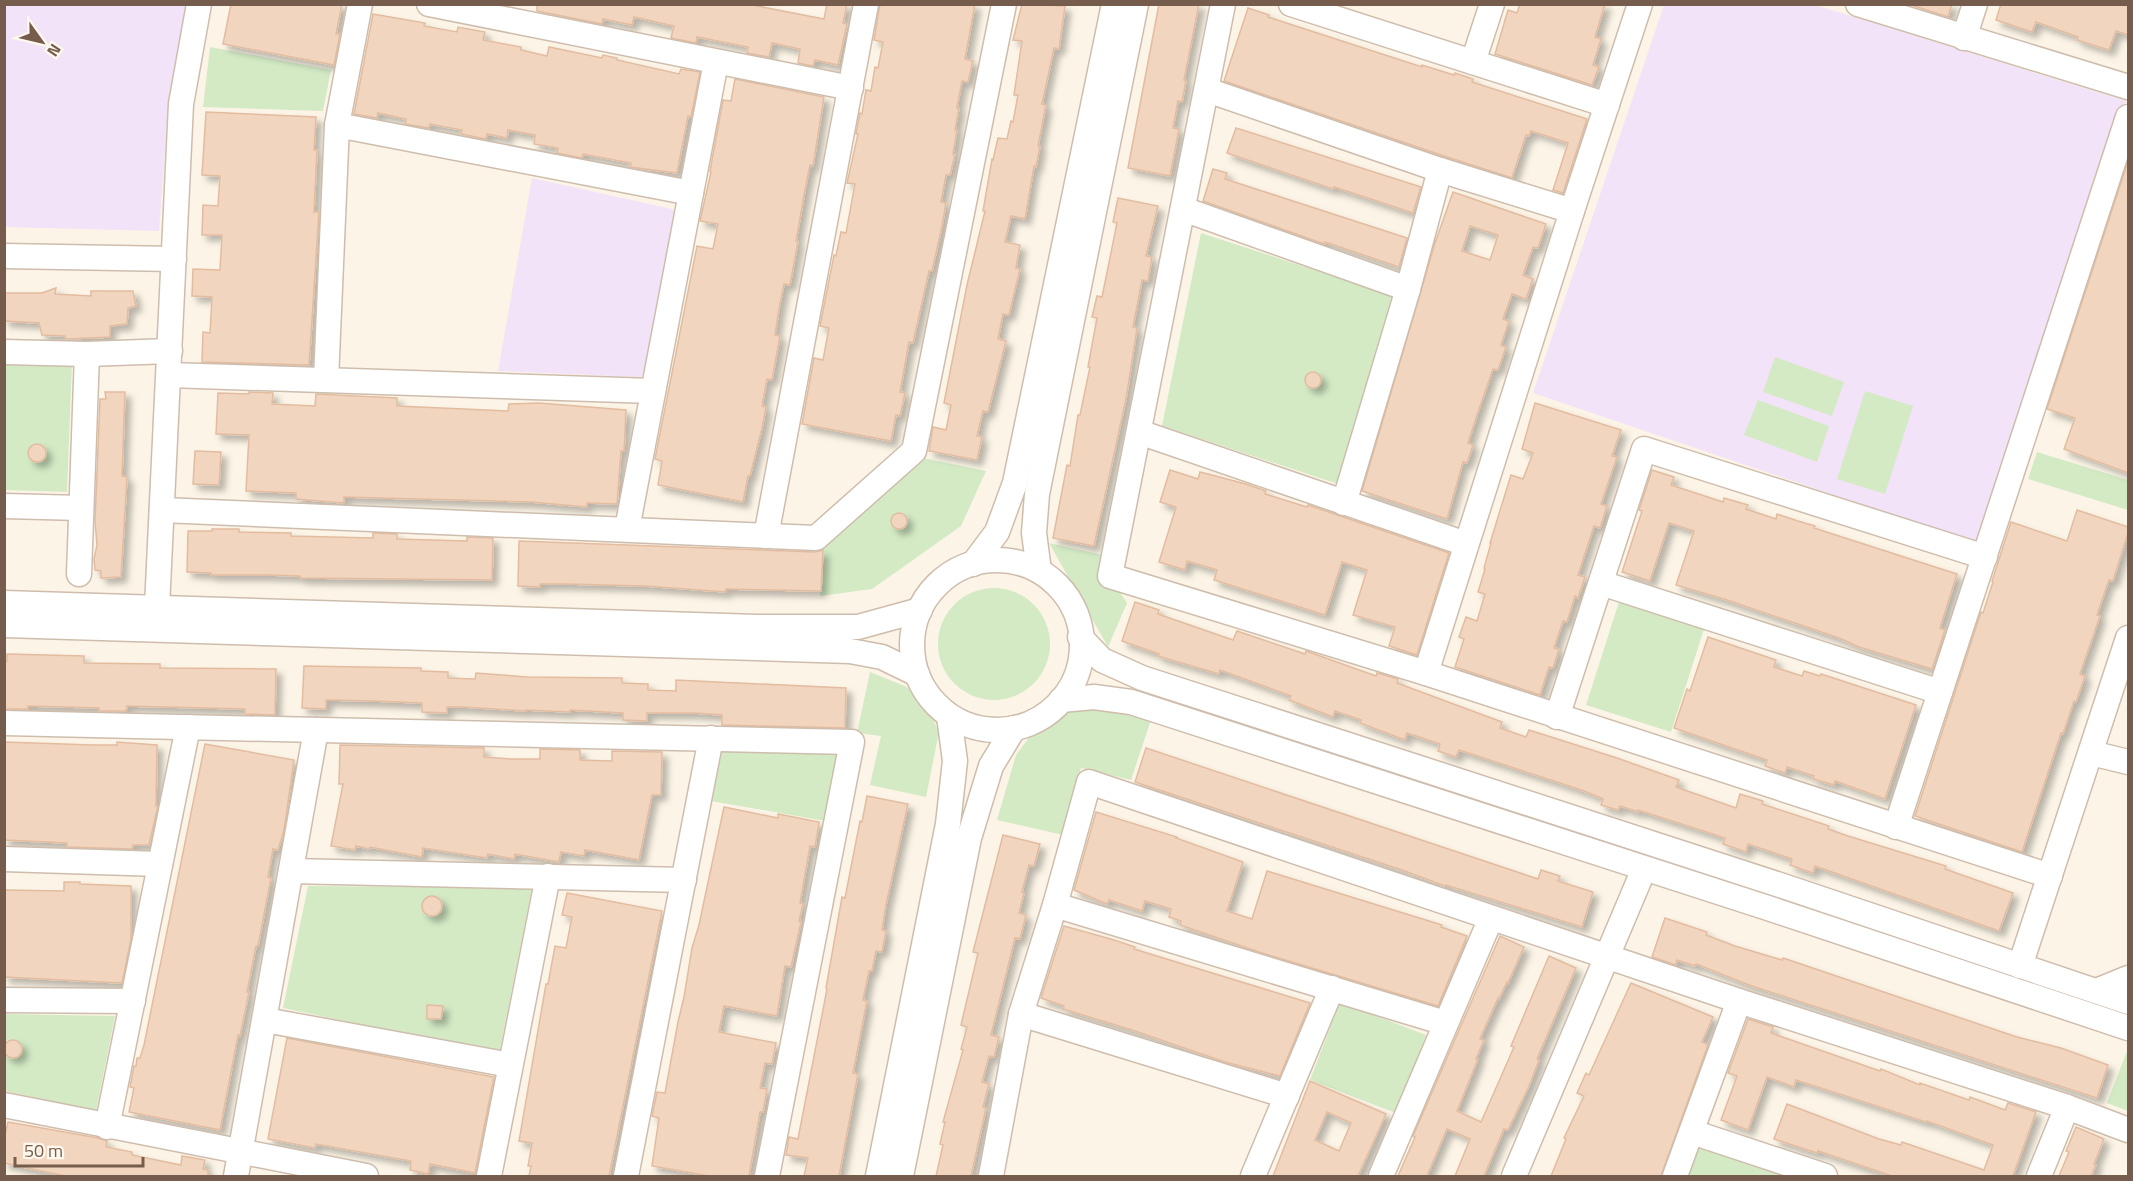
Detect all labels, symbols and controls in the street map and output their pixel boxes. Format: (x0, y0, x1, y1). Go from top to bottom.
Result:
north arrow (12, 12, 72, 72)
text: N (41, 39, 67, 62)
scale bar (15, 1130, 142, 1168)
text: 50 m (24, 1137, 63, 1164)

